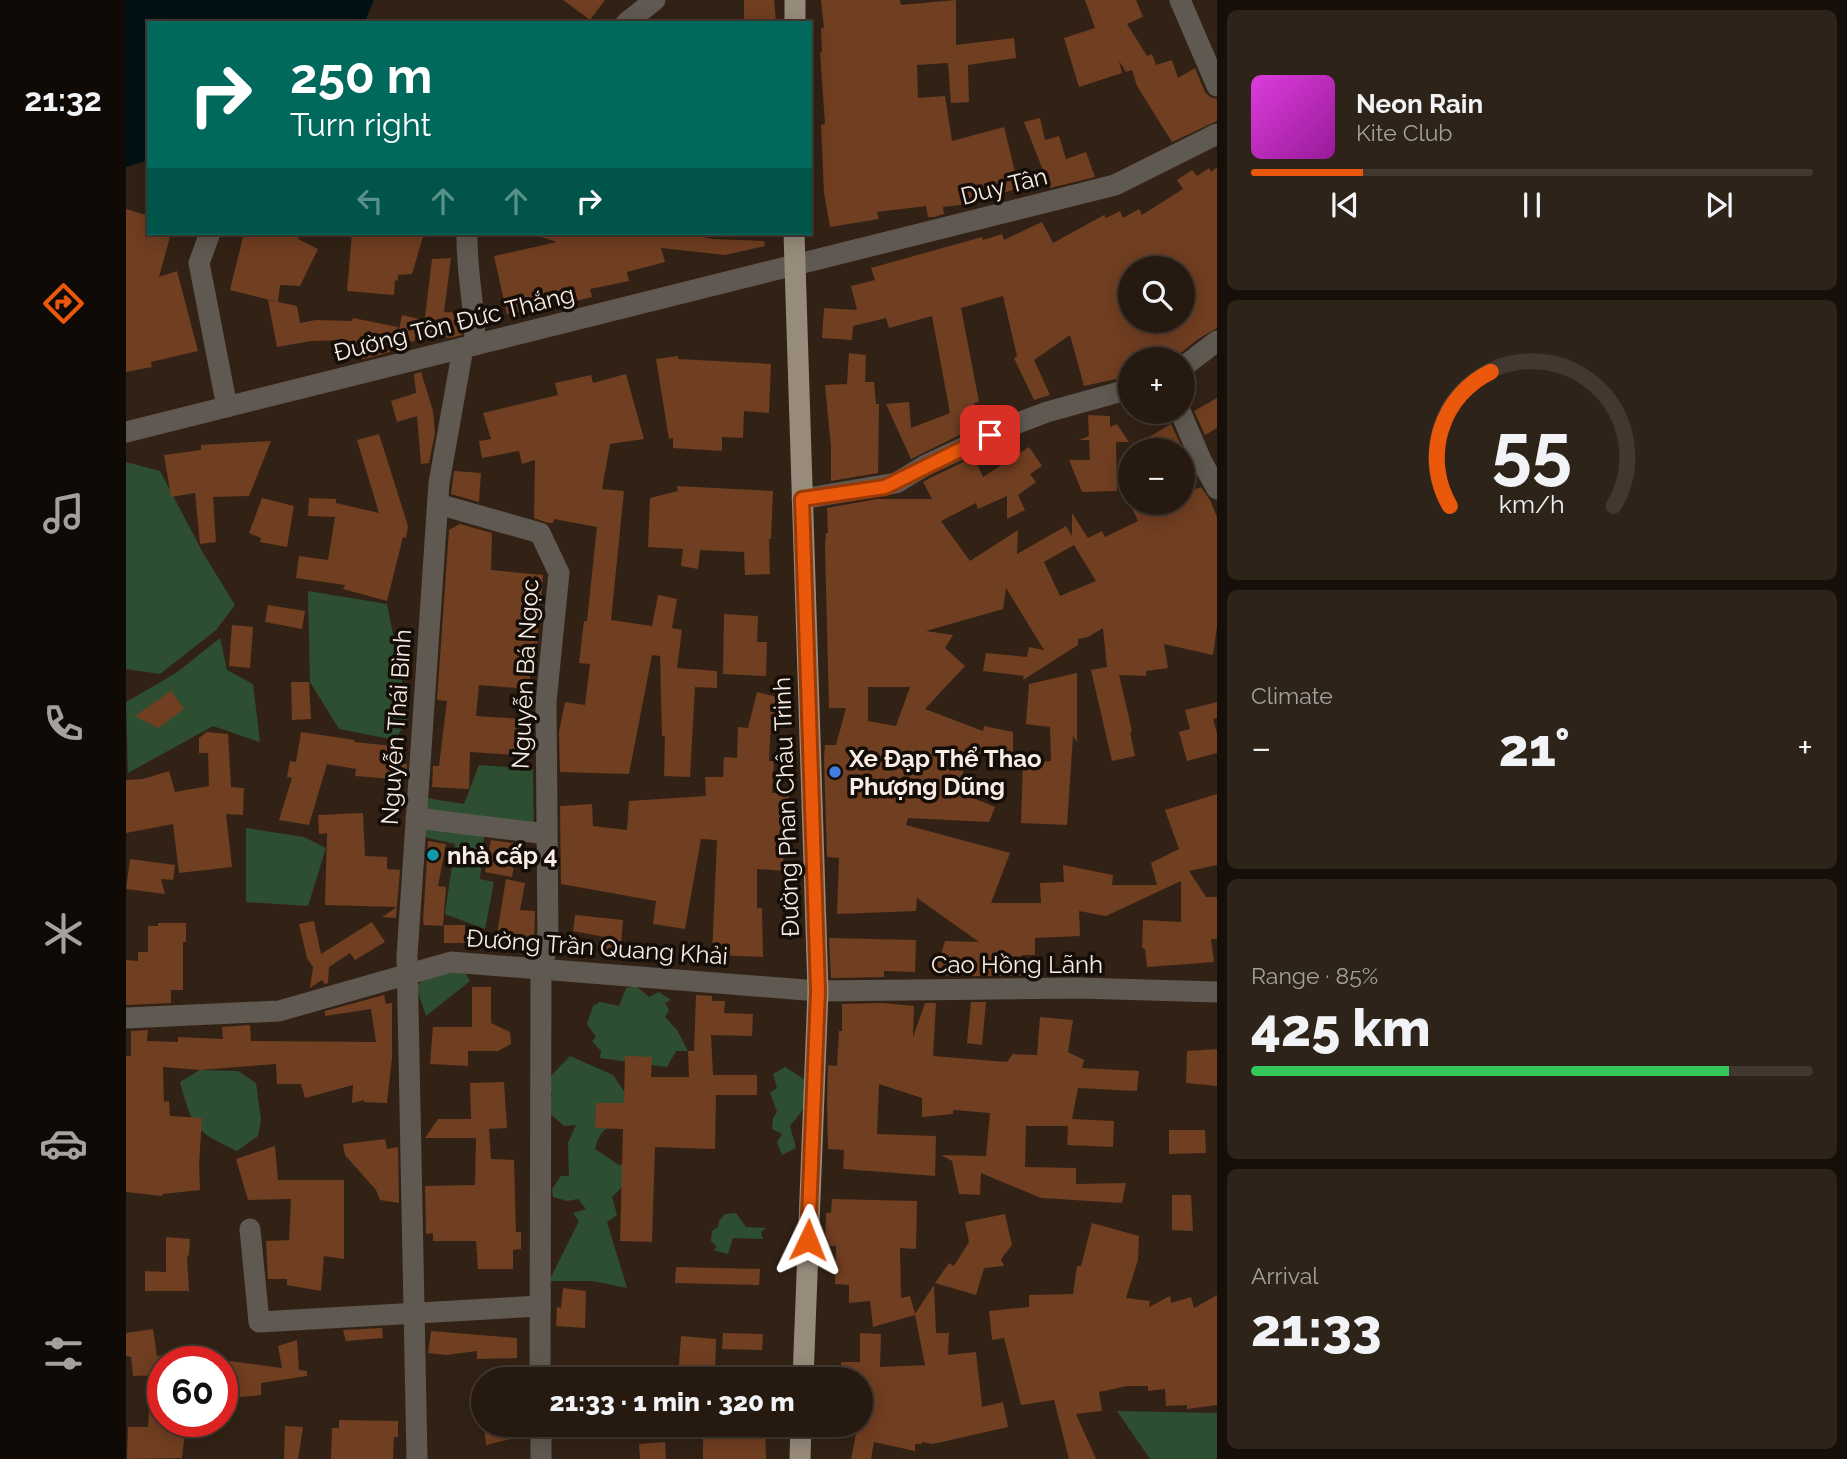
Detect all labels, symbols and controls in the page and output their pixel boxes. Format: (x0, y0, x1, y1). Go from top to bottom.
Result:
text: 250 m (290, 47, 432, 104)
icon: right (175, 49, 266, 140)
text: 21:32 (24, 81, 102, 118)
text: Neon Rain (1356, 89, 1483, 119)
text: Turn right (290, 106, 431, 143)
text: Kite Club (1356, 119, 1453, 146)
street label: Duy Tân (958, 161, 1050, 211)
icon: left (351, 182, 389, 220)
icon: ahead (424, 182, 462, 220)
icon: ahead (497, 182, 535, 220)
icon: right (570, 182, 608, 220)
icon: previous (1326, 186, 1364, 224)
icon: pause (1513, 186, 1551, 224)
icon: next (1700, 186, 1738, 224)
map controls (1118, 256, 1195, 515)
button: search (1118, 256, 1195, 333)
icon: directions (39, 279, 88, 328)
street label: Đường Tôn Đức Thắng (331, 279, 577, 367)
button: + (1118, 347, 1195, 424)
pin (960, 405, 1020, 465)
text: 55 (1492, 408, 1572, 493)
icon: arrive (971, 416, 1009, 454)
button: − (1118, 438, 1195, 515)
text: km/h (1499, 488, 1565, 518)
icon: music (39, 489, 88, 538)
street label: Nguyễn Bá Ngọc (506, 578, 544, 770)
street label: Nguyễn Thái Bình (375, 628, 417, 826)
street label: Đường Phan Châu Trinh (767, 676, 805, 938)
text: Climate (1251, 682, 1333, 709)
icon: phone (39, 699, 88, 748)
text: 21° (1499, 717, 1570, 778)
text: − (1251, 725, 1271, 770)
text: + (1797, 725, 1813, 770)
place label: Xe Đạp Thể Thao Phượng Dũng (848, 744, 1041, 801)
marker: Xe Đạp Thể Thao Phượng Dũng (827, 764, 843, 780)
place label: nhà cấp 4 (447, 841, 558, 870)
marker: nhà cấp 4 (425, 847, 441, 863)
icon: climate (39, 909, 88, 958)
street label: Đường Trần Quang Khải (465, 923, 729, 971)
street label: Cao Hồng Lãnh (931, 950, 1103, 979)
text: Range · 85% (1251, 962, 1378, 989)
text: 425 km (1251, 997, 1431, 1058)
icon: car (39, 1119, 88, 1168)
position arrow (771, 1203, 845, 1277)
text: Arrival (1251, 1262, 1318, 1289)
text: 21:33 (1251, 1297, 1382, 1358)
icon: filters (39, 1329, 88, 1378)
speed limit sign: 60 (147, 1346, 238, 1437)
text: 21:33 · 1 min · 320 m (550, 1387, 794, 1417)

